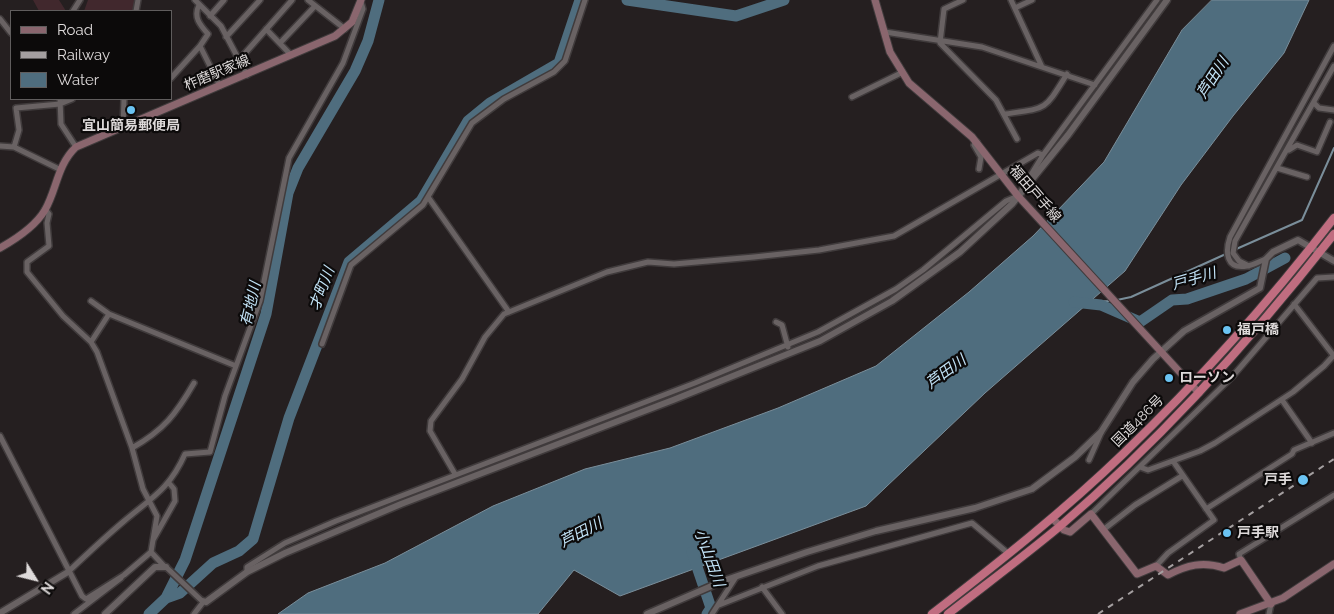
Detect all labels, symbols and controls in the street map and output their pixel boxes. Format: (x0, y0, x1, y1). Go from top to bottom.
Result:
legend (10, 10, 172, 100)
text: Road (57, 21, 93, 39)
text: Railway (57, 46, 110, 64)
street label: 柞磨駅家線 (182, 52, 252, 94)
water label: 芦田川 (1193, 54, 1233, 102)
text: Water (57, 71, 99, 89)
marker: 宜山簡易郵便局 (125, 104, 137, 116)
place label: 宜山簡易郵便局 (82, 118, 180, 134)
street label: 福田戸手線 (1006, 162, 1064, 226)
water label: 戸手川 (1170, 264, 1218, 294)
water label: 才町川 (306, 265, 338, 313)
water label: 有地川 (237, 280, 265, 328)
place label: 福戸橋 (1237, 322, 1279, 338)
marker: 福戸橋 (1221, 324, 1233, 336)
water label: 芦田川 (923, 351, 969, 393)
place label: ローソン (1179, 370, 1235, 386)
marker: ローソン (1163, 372, 1175, 384)
street label: 国道486号 (1109, 392, 1167, 450)
place label: 戸手 (1264, 472, 1292, 488)
marker: 戸手 (1296, 473, 1310, 487)
water label: 芦田川 (557, 515, 605, 551)
place label: 戸手駅 (1237, 525, 1279, 541)
water label: 小山田川 (690, 527, 728, 589)
marker: 戸手駅 (1221, 527, 1233, 539)
north arrow (10, 554, 60, 604)
text: N (38, 579, 57, 597)

